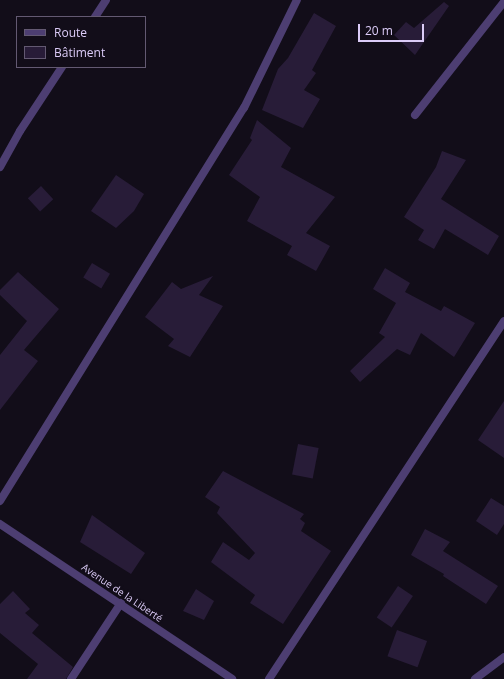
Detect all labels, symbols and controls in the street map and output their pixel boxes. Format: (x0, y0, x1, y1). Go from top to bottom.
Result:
legend (16, 16, 146, 68)
scale bar (360, 16, 426, 42)
text: 20 m (365, 22, 393, 39)
text: Route (54, 24, 87, 41)
text: Bâtiment (54, 44, 105, 61)
street label: Avenue de la Liberté (79, 561, 165, 625)

